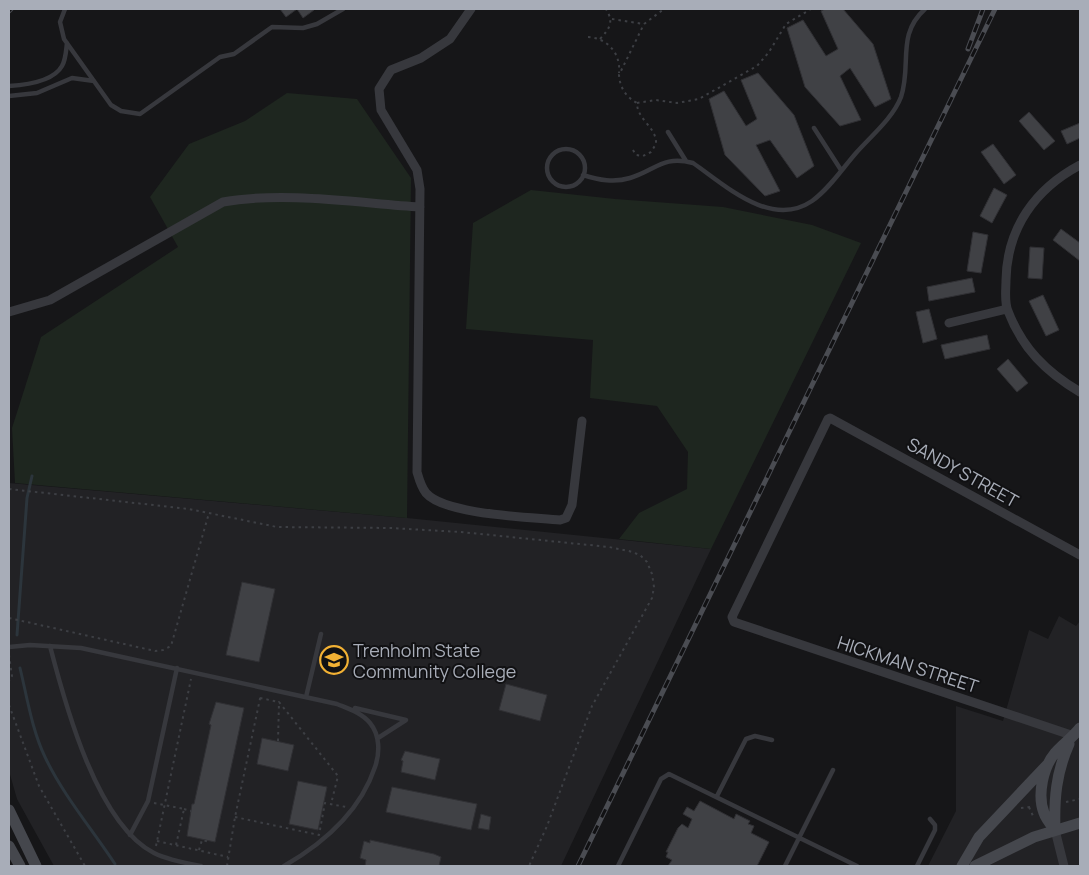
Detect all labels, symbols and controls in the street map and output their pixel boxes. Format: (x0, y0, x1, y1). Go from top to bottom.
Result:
street label: SANDY STREET (903, 432, 1023, 513)
street label: HICKMAN STREET (834, 630, 982, 698)
place label: Trenholm State Community College (353, 638, 516, 683)
school or university icon: Trenholm State Community College (319, 645, 349, 675)

